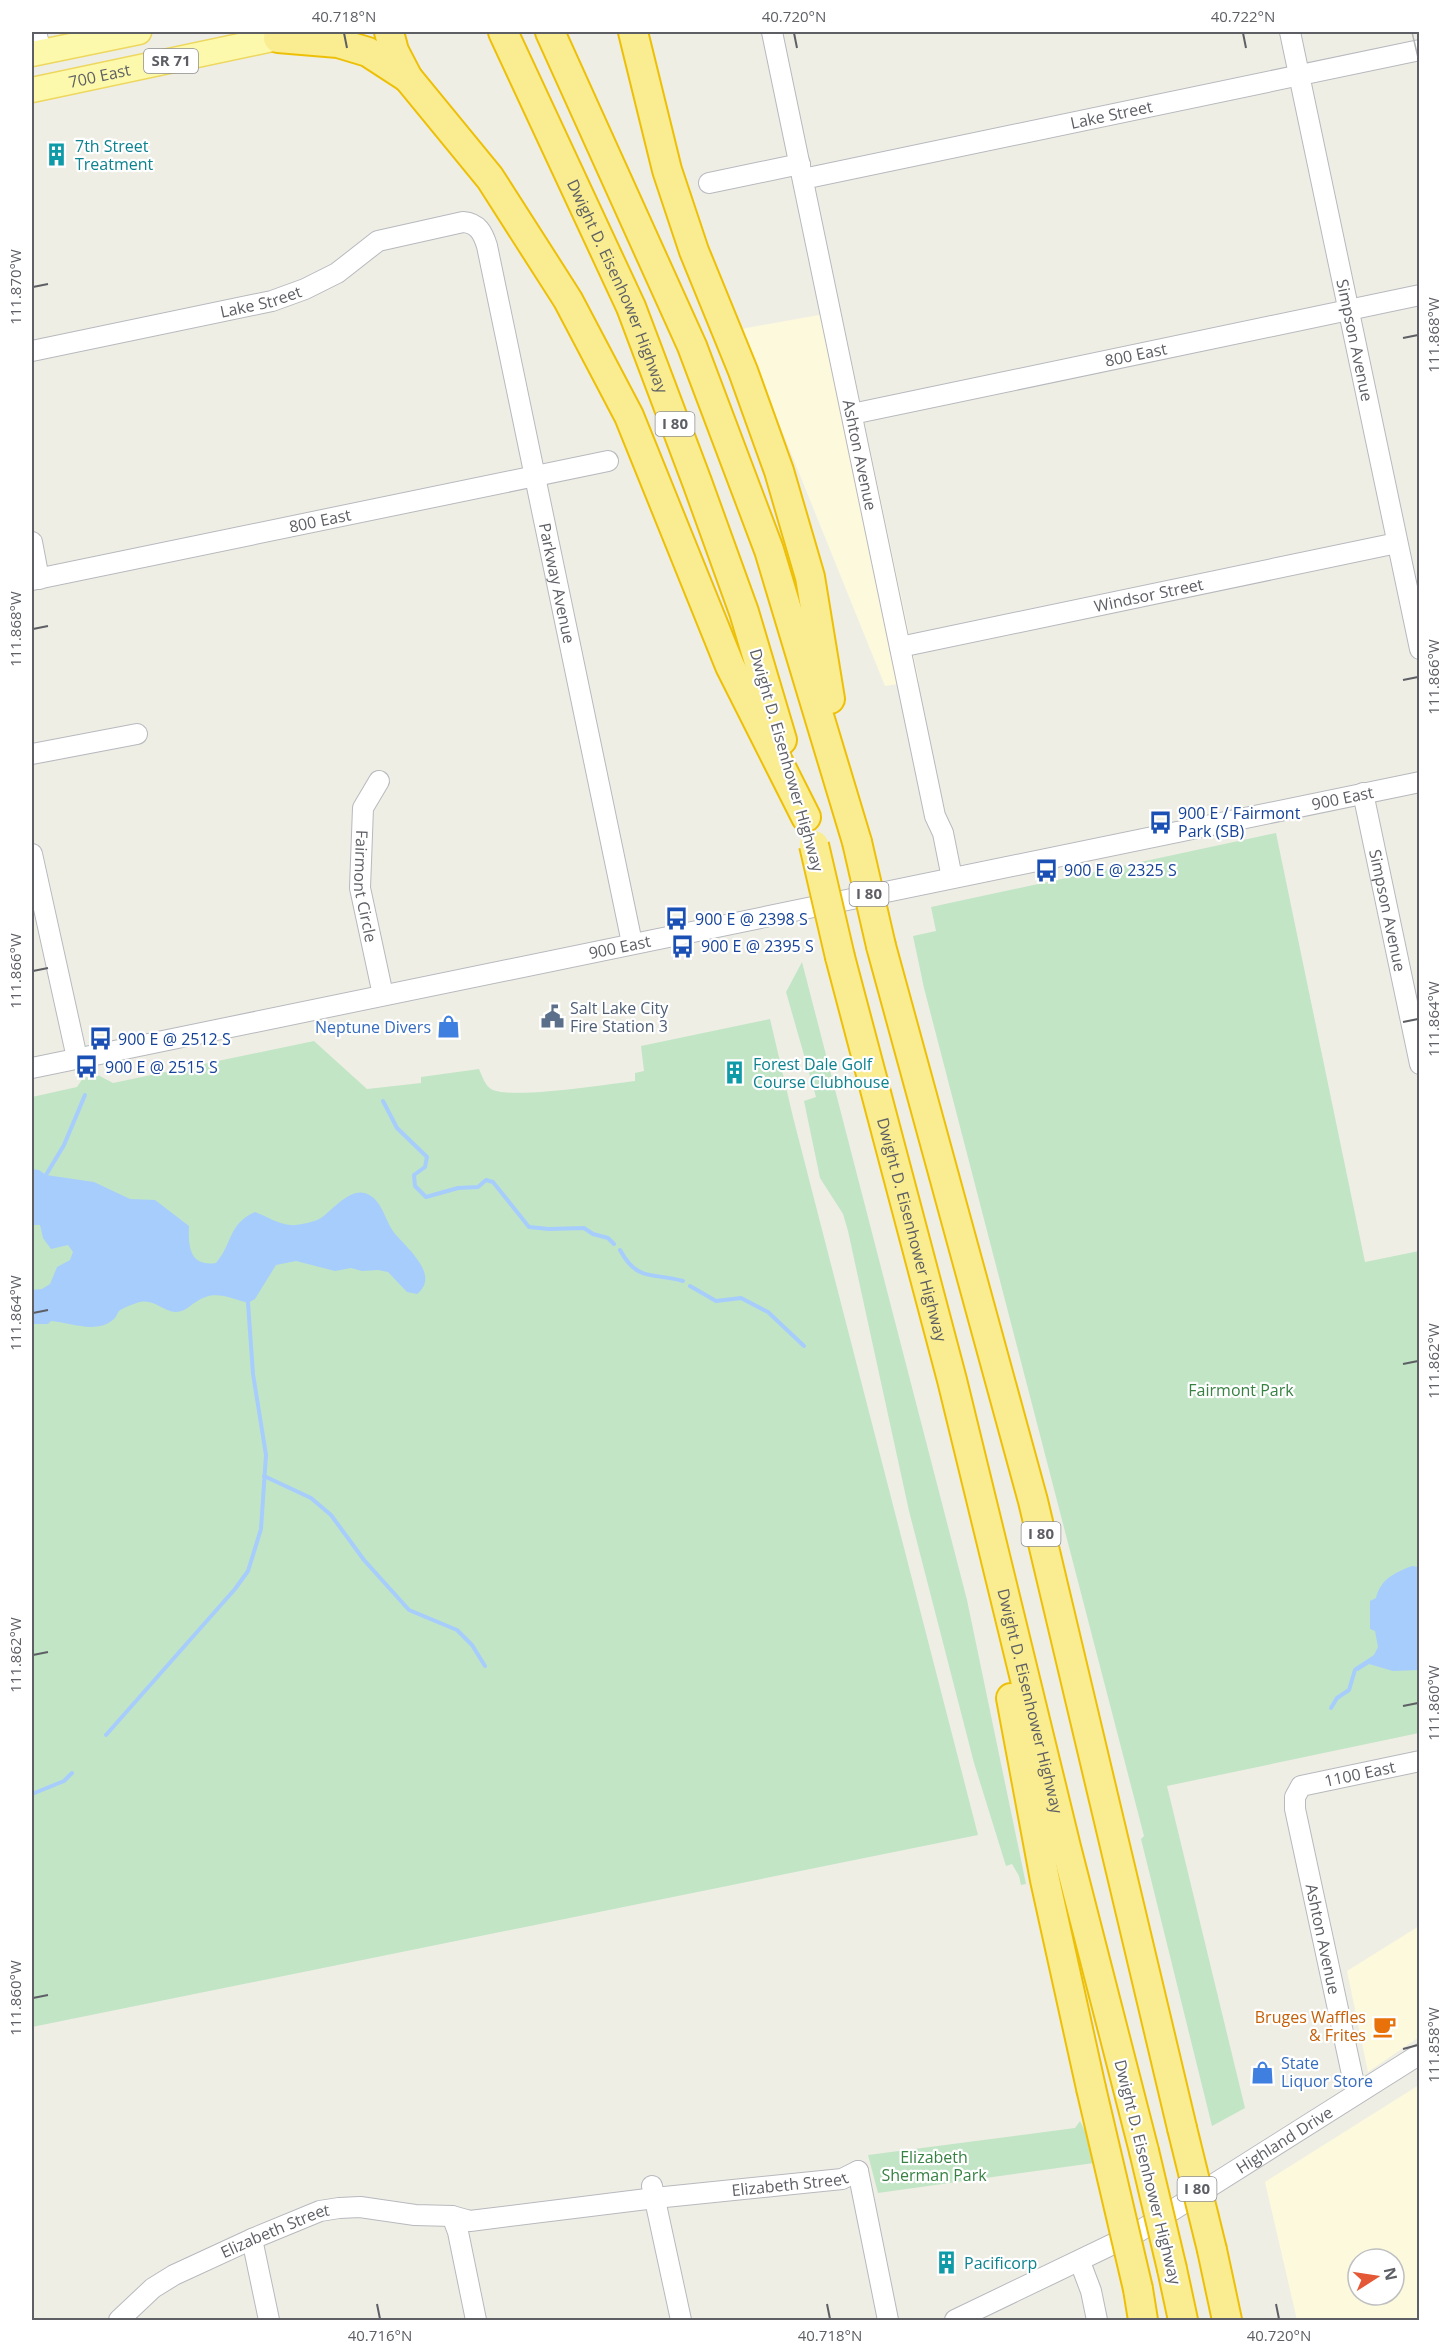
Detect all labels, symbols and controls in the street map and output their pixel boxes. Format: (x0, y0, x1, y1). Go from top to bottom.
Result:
text: 40.718°N (312, 6, 376, 26)
text: 40.720°N (762, 6, 826, 26)
text: 40.722°N (1211, 6, 1275, 26)
road number: SR 71 (144, 49, 198, 73)
street label: 700 East (67, 58, 133, 93)
street label: Lake Street (1068, 95, 1155, 134)
place label: 7th Street Treatment (75, 135, 154, 175)
building icon: 7th Street Treatment (44, 142, 70, 168)
street label: Dwight D. Eisenhower Highway (562, 176, 674, 397)
text: 111.870°W (5, 249, 25, 325)
street label: Simpson Avenue (1331, 277, 1379, 403)
street label: Lake Street (218, 280, 305, 323)
text: 111.868°W (1423, 297, 1443, 373)
street label: 800 East (1103, 337, 1169, 372)
street label: Ashton Avenue (838, 398, 882, 512)
road number: I 80 (656, 412, 694, 436)
street label: 800 East (287, 503, 353, 538)
street label: Parkway Avenue (534, 521, 580, 645)
street label: Windsor Street (1092, 573, 1206, 617)
text: 111.868°W (5, 591, 25, 667)
text: 111.866°W (1423, 639, 1443, 715)
street label: Dwight D. Eisenhower Highway (745, 646, 830, 875)
street label: 900 East (1310, 781, 1376, 815)
place label: 900 E / Fairmont Park (SB) (1178, 802, 1301, 842)
bus stop icon: 900 E / Fairmont Park (SB) (1147, 809, 1173, 835)
street label: Fairmont Circle (349, 830, 382, 944)
street label: Simpson Avenue (1364, 847, 1411, 974)
bus stop icon: 900 E @ 2325 S (1033, 857, 1059, 883)
place label: 900 E @ 2325 S (1064, 859, 1177, 881)
road number: I 80 (850, 882, 888, 906)
bus stop icon: 900 E @ 2398 S (664, 906, 690, 932)
place label: 900 E @ 2398 S (695, 908, 808, 930)
street label: 900 East (587, 930, 653, 964)
text: 111.866°W (5, 933, 25, 1009)
bus stop icon: 900 E @ 2395 S (670, 933, 696, 959)
place label: 900 E @ 2395 S (701, 935, 814, 957)
text: 111.864°W (1423, 981, 1443, 1057)
place label: Salt Lake City Fire Station 3 (570, 997, 669, 1037)
public building icon: Salt Lake City Fire Station 3 (539, 1004, 565, 1030)
shop icon: Neptune Divers (436, 1014, 462, 1040)
place label: Neptune Divers (315, 1016, 431, 1038)
bus stop icon: 900 E @ 2512 S (87, 1026, 113, 1052)
place label: 900 E @ 2512 S (118, 1028, 231, 1050)
place label: Forest Dale Golf Course Clubhouse (753, 1053, 889, 1093)
bus stop icon: 900 E @ 2515 S (74, 1054, 100, 1080)
place label: 900 E @ 2515 S (105, 1056, 218, 1078)
building icon: Forest Dale Golf Course Clubhouse (722, 1060, 748, 1086)
street label: Dwight D. Eisenhower Highway (872, 1115, 953, 1345)
text: 111.864°W (5, 1275, 25, 1351)
text: 111.862°W (1423, 1323, 1443, 1399)
park label: Fairmont Park (1188, 1379, 1294, 1401)
road number: I 80 (1022, 1522, 1060, 1546)
street label: Dwight D. Eisenhower Highway (992, 1586, 1069, 1817)
text: 111.862°W (5, 1617, 25, 1693)
text: 111.860°W (1423, 1665, 1443, 1741)
street label: 1100 East (1322, 1755, 1397, 1792)
street label: Ashton Avenue (1301, 1882, 1345, 1996)
text: 111.860°W (5, 1960, 25, 2036)
place label: Bruges Waffles & Frites (1255, 2006, 1366, 2046)
text: 111.858°W (1423, 2007, 1443, 2083)
cafe icon: Bruges Waffles & Frites (1371, 2013, 1397, 2039)
place label: State Liquor Store (1281, 2052, 1373, 2092)
street label: Dwight D. Eisenhower Highway (1109, 2057, 1187, 2288)
shop icon: State Liquor Store (1250, 2059, 1276, 2085)
street label: Highland Drive (1232, 2101, 1337, 2178)
park label: Elizabeth Sherman Park (881, 2146, 987, 2186)
street label: Elizabeth Street (730, 2167, 852, 2201)
road number: I 80 (1178, 2177, 1216, 2201)
street label: Elizabeth Street (217, 2199, 331, 2263)
north arrow (1346, 2247, 1406, 2307)
building icon: Pacificorp (933, 2250, 959, 2276)
place label: Pacificorp (964, 2252, 1037, 2274)
text: N (1379, 2265, 1403, 2283)
text: 40.716°N (348, 2325, 412, 2345)
text: 40.718°N (798, 2325, 862, 2345)
text: 40.720°N (1247, 2325, 1311, 2345)

